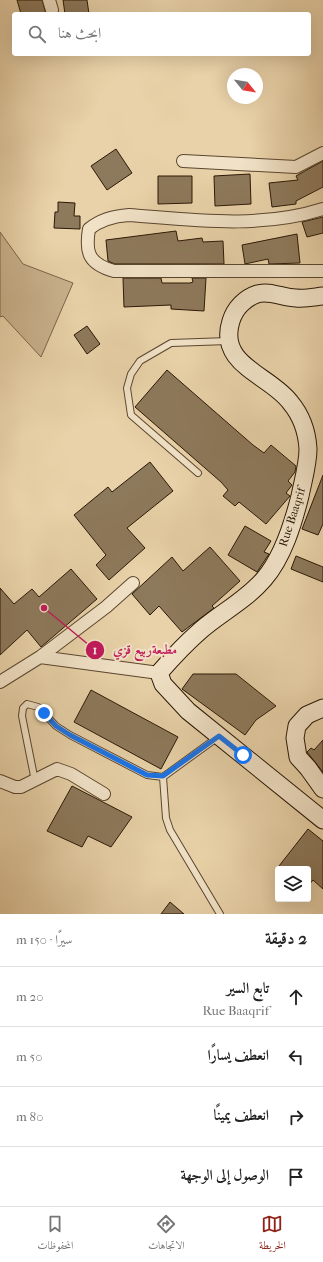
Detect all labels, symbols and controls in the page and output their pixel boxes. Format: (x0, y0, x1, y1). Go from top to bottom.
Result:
search box (12, 12, 311, 56)
icon: search (26, 23, 48, 45)
text: ابحث هنا (58, 24, 101, 42)
north arrow (227, 68, 263, 104)
street label: Rue Baaqrif (276, 483, 309, 548)
callout: مطبعةربيع قزي (85, 637, 185, 662)
text: مطبعةربيع قزي (113, 642, 177, 662)
text: 1 (93, 643, 97, 657)
route end (35, 704, 53, 722)
route start (234, 746, 252, 764)
map controls (275, 866, 311, 902)
button: layers (275, 866, 311, 902)
text: 2 دقيقة (265, 928, 307, 948)
text: سيرًا · 150 m (16, 932, 73, 947)
text: تابع السير (227, 979, 269, 997)
icon: ahead (285, 986, 307, 1008)
text: 20 m (16, 989, 43, 1004)
text: Rue Baaqrif (202, 1003, 269, 1018)
text: انعطف يسارًا (208, 1046, 269, 1064)
icon: left (285, 1046, 307, 1068)
text: 50 m (16, 1049, 42, 1064)
text: انعطف يمينًا (214, 1106, 269, 1124)
icon: right (285, 1106, 307, 1128)
text: 80 m (16, 1109, 43, 1124)
text: الوصول إلى الوجهة (180, 1166, 269, 1184)
icon: arrive (285, 1166, 307, 1188)
tab: المحفوظات (37, 1213, 73, 1256)
tab: الاتجاهات (148, 1213, 185, 1256)
tab: الخريطة (259, 1213, 286, 1256)

